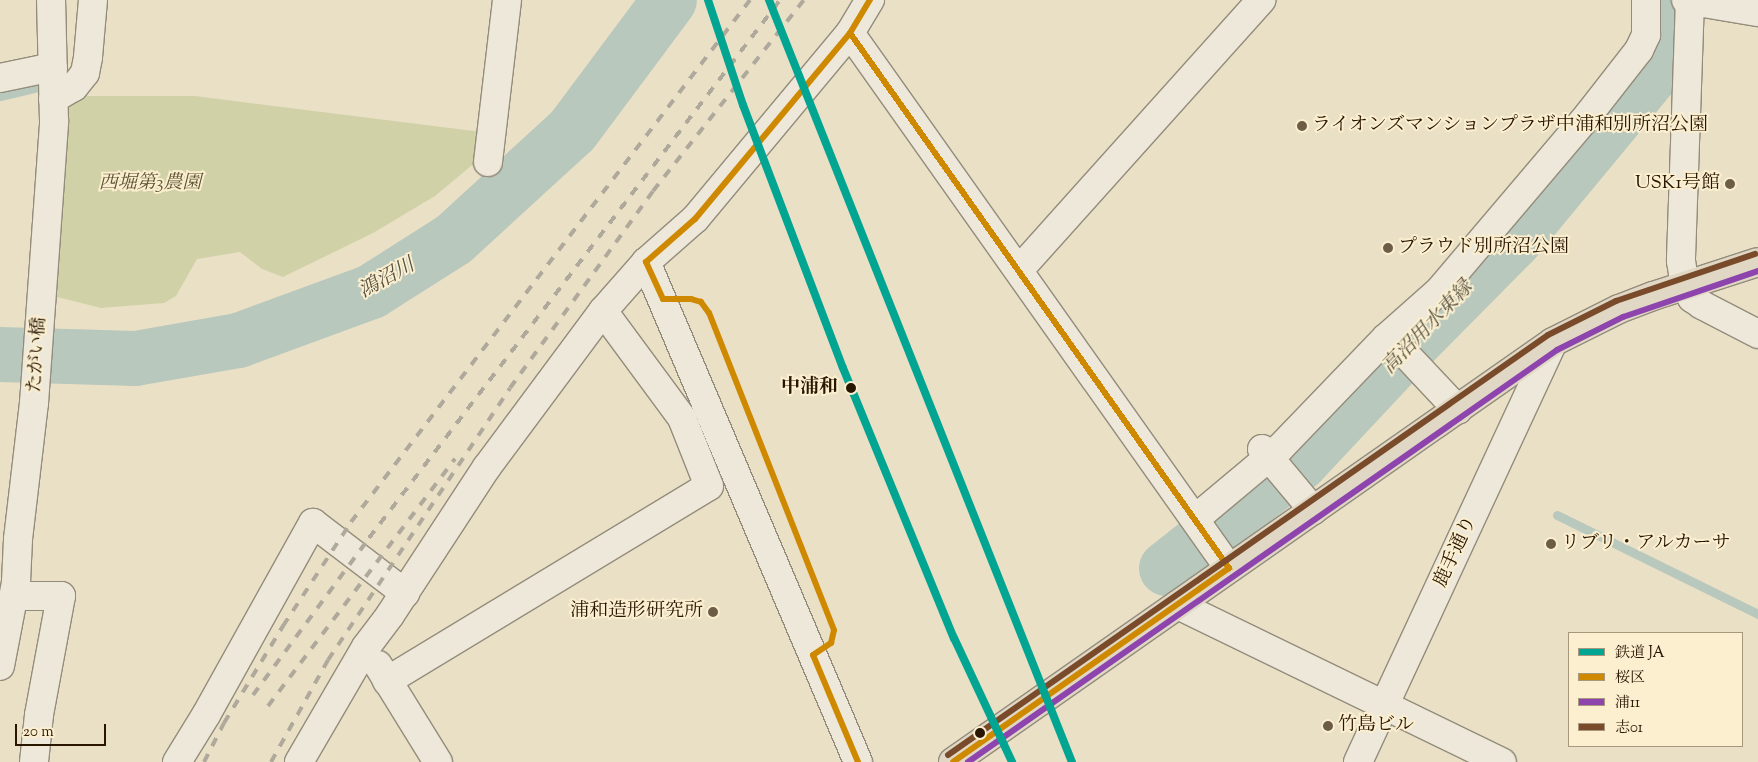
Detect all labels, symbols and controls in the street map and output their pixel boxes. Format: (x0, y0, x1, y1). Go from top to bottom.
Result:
place label: ライオンズマンションプラザ中浦和別所沼公園 (1312, 115, 1711, 137)
marker: ライオンズマンションプラザ中浦和別所沼公園 (1296, 120, 1308, 132)
park label: 西堀第3農園 (99, 173, 201, 195)
place label: USK1号館 (1635, 173, 1720, 195)
marker: USK1号館 (1724, 178, 1736, 190)
place label: プラウド別所沼公園 (1398, 237, 1569, 259)
marker: プラウド別所沼公園 (1382, 242, 1394, 254)
water label: 鴻沼川 (355, 254, 419, 304)
water label: 高沼用水東縁 (1378, 277, 1478, 379)
street label: たがい橋 (24, 316, 52, 394)
place label: 中浦和 (781, 377, 838, 399)
marker: 中浦和 (842, 379, 860, 397)
street label: 鹿手通り (1430, 513, 1482, 591)
place label: リブリ・アルカーサ (1561, 533, 1732, 555)
marker: リブリ・アルカーサ (1545, 538, 1557, 550)
place label: 浦和造形研究所 (570, 601, 703, 623)
marker: 浦和造形研究所 (707, 606, 719, 618)
legend (1568, 632, 1743, 747)
text: 鉄道 JA (1615, 643, 1665, 664)
text: 桜区 (1615, 668, 1645, 689)
text: 浦11 (1615, 693, 1640, 714)
scale bar (18, 714, 109, 746)
place label: 竹島ビル (1338, 715, 1414, 737)
text: 志01 (1615, 718, 1643, 739)
marker: 竹島ビル (1322, 720, 1334, 732)
text: 20 m (23, 722, 54, 743)
unlabelled marker (975, 728, 985, 738)

